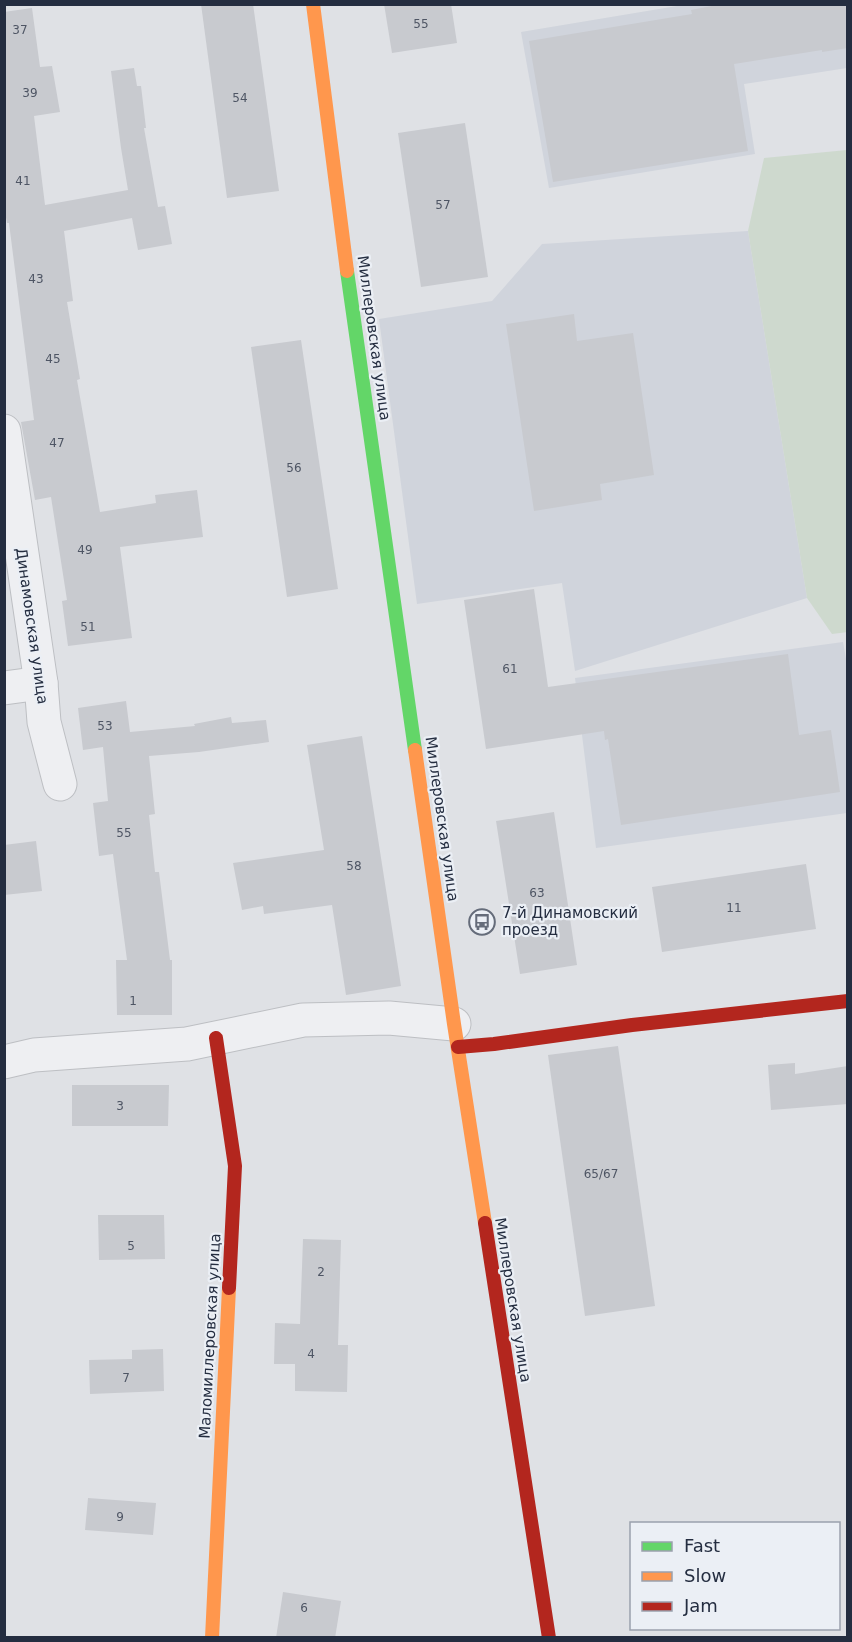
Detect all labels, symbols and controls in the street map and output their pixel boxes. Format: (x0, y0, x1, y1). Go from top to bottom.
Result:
house number: 55 (413, 17, 429, 31)
house number: 37 (12, 23, 28, 37)
house number: 39 (22, 86, 38, 100)
house number: 54 (232, 91, 248, 105)
house number: 41 (15, 174, 31, 188)
house number: 57 (435, 198, 451, 212)
street label: Миллеровская улица (353, 254, 395, 422)
house number: 43 (28, 272, 44, 286)
house number: 45 (45, 352, 61, 366)
house number: 47 (49, 436, 65, 450)
house number: 56 (286, 461, 302, 475)
house number: 49 (77, 543, 93, 557)
street label: Динамовская улица (12, 547, 52, 705)
house number: 51 (80, 620, 96, 634)
house number: 61 (502, 662, 518, 676)
house number: 53 (97, 719, 113, 733)
street label: Миллеровская улица (421, 735, 463, 903)
house number: 55 (116, 826, 132, 840)
house number: 58 (346, 859, 362, 873)
house number: 63 (529, 886, 545, 900)
house number: 11 (726, 901, 742, 915)
place label: 7-й Динамовский проезд (502, 904, 638, 939)
bus stop icon: 7-й Динамовский проезд (467, 907, 497, 937)
house number: 1 (129, 994, 137, 1008)
house number: 3 (116, 1099, 124, 1113)
house number: 65/67 (584, 1167, 618, 1181)
street label: Миллеровская улица (491, 1216, 535, 1384)
street label: Маломиллеровская улица (196, 1233, 224, 1439)
house number: 5 (127, 1239, 135, 1253)
house number: 2 (317, 1265, 325, 1279)
house number: 4 (307, 1347, 315, 1361)
house number: 7 (122, 1371, 130, 1385)
house number: 9 (116, 1510, 124, 1524)
legend (630, 1522, 840, 1630)
text: Fast (684, 1535, 720, 1556)
text: Slow (684, 1565, 726, 1586)
text: Jam (683, 1595, 718, 1616)
house number: 6 (300, 1601, 308, 1615)

